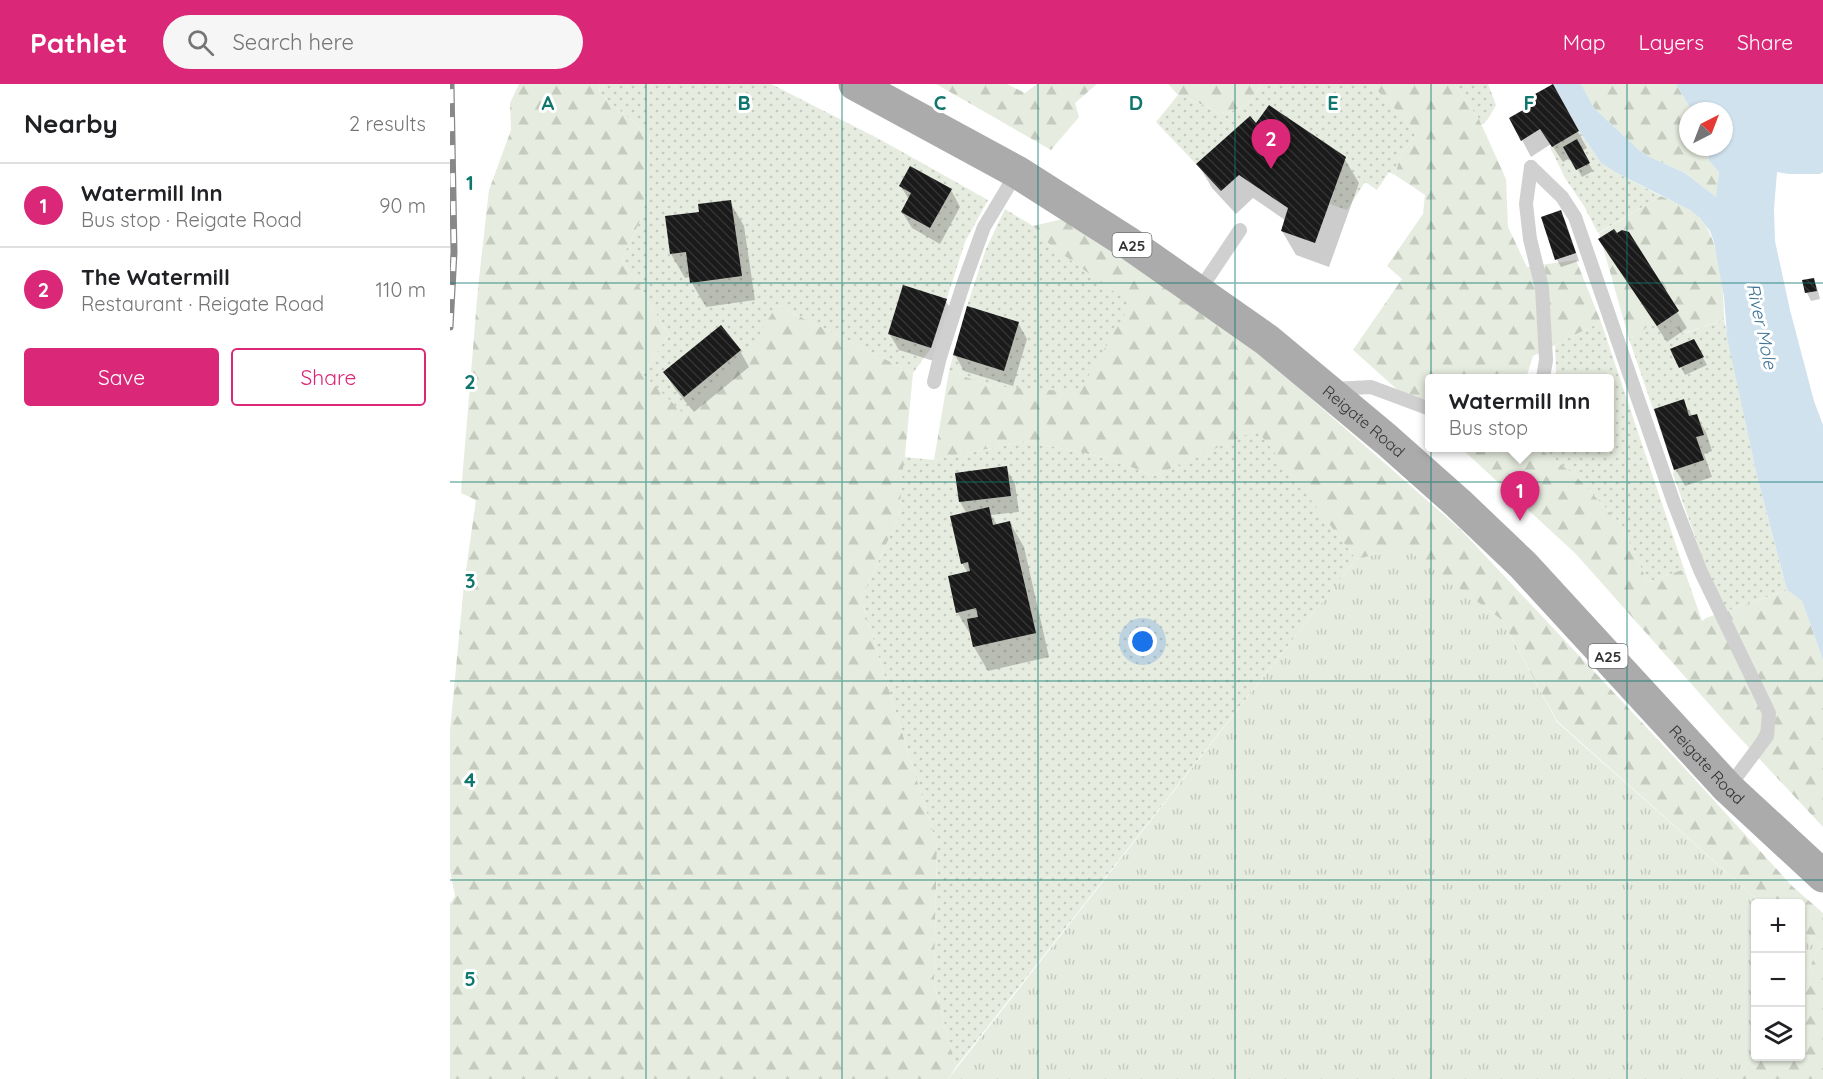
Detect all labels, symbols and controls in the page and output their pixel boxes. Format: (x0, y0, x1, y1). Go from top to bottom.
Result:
search box (163, 15, 583, 69)
text: Pathlet (30, 25, 127, 60)
icon: search (184, 26, 217, 59)
text: Search here (232, 28, 354, 56)
text: Map (1563, 29, 1606, 55)
text: Layers (1639, 29, 1704, 55)
text: Share (1737, 29, 1793, 55)
text: A (542, 90, 555, 115)
text: B (737, 90, 751, 115)
text: C (934, 90, 947, 115)
text: D (1129, 90, 1143, 115)
text: E (1327, 90, 1339, 115)
text: F (1523, 90, 1535, 115)
north arrow (1679, 102, 1733, 156)
text: Nearby (24, 107, 118, 140)
text: 2 results (349, 111, 426, 136)
pin: 2 (1252, 120, 1290, 169)
text: 1 (466, 170, 474, 195)
text: Watermill Inn (81, 179, 223, 207)
text: 1 (40, 193, 47, 218)
text: 90 m (379, 193, 426, 218)
text: Bus stop · Reigate Road (81, 207, 302, 232)
road number: A25 (1112, 233, 1152, 257)
text: The Watermill (81, 263, 230, 291)
text: 2 (38, 277, 49, 302)
text: 110 m (376, 277, 426, 302)
water label: River Mole (1742, 281, 1782, 372)
text: Restaurant · Reigate Road (81, 291, 324, 316)
button: Save (24, 348, 219, 406)
button: Share (231, 348, 426, 406)
text: 2 (464, 369, 476, 394)
popup (1425, 374, 1614, 452)
street label: Reigate Road (1319, 381, 1409, 461)
text: Watermill Inn (1449, 387, 1590, 415)
text: Bus stop (1449, 415, 1528, 440)
pin: 1 (1500, 472, 1540, 521)
text: 3 (465, 568, 475, 593)
your location (1128, 627, 1157, 656)
road number: A25 (1588, 644, 1628, 668)
street label: Reigate Road (1665, 721, 1749, 808)
text: 4 (464, 767, 476, 792)
map controls (1751, 899, 1805, 1061)
button: + (1751, 899, 1805, 953)
button: − (1751, 953, 1805, 1007)
text: 5 (464, 966, 476, 991)
button: layers (1751, 1007, 1805, 1061)

